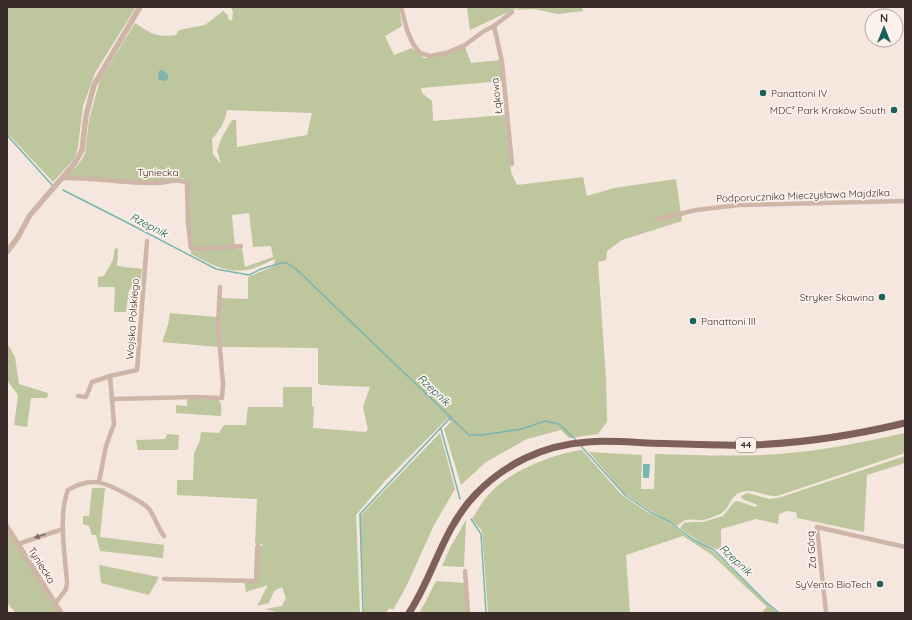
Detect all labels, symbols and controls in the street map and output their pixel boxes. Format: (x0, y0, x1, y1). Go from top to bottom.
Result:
north arrow (864, 8, 904, 48)
text: N (880, 11, 888, 25)
street label: Łąkowa (488, 77, 505, 115)
place label: Panattoni IV (771, 87, 828, 100)
marker: Panattoni IV (758, 88, 768, 98)
place label: MDC² Park Kraków South (770, 104, 886, 117)
marker: MDC² Park Kraków South (889, 105, 899, 115)
street label: Tyniecka (138, 166, 178, 179)
street label: Podporucznika Mieczysława Majdzika (716, 186, 890, 205)
water label: Rzepnik (128, 210, 171, 241)
street label: Wojska Polskiego (123, 278, 142, 360)
place label: Stryker Skawina (800, 291, 874, 304)
marker: Stryker Skawina (877, 292, 887, 302)
place label: Panattoni III (701, 315, 756, 328)
marker: Panattoni III (688, 316, 698, 326)
water label: Rzepnik (415, 371, 454, 410)
road number: 44 (736, 438, 756, 452)
street label: Za Górą (804, 531, 819, 569)
one-way arrow (34, 534, 46, 540)
water label: Rzepnik (717, 541, 756, 580)
street label: Tyniecka (25, 544, 58, 586)
place label: SyVento BioTech (795, 578, 872, 591)
marker: SyVento BioTech (875, 579, 885, 589)

